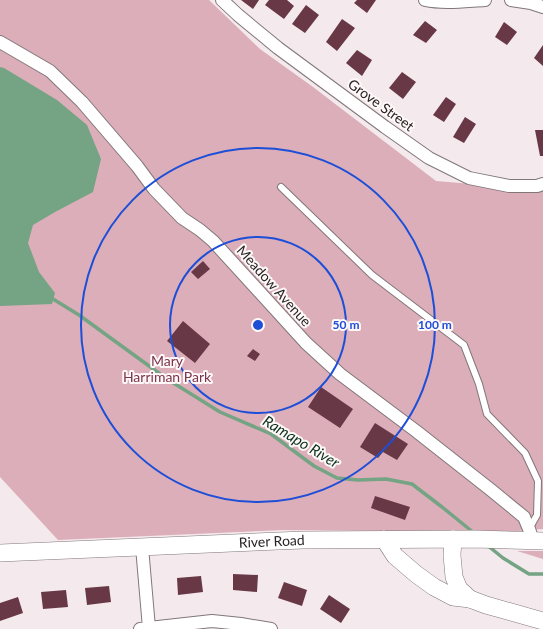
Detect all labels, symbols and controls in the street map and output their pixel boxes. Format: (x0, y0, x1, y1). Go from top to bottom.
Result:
street label: Grove Street (345, 75, 418, 134)
street label: Meadow Avenue (234, 242, 315, 330)
text: 50 m (333, 317, 359, 332)
text: 100 m (418, 317, 452, 332)
centre of rings (251, 318, 265, 332)
park label: Mary Harriman Park (123, 352, 212, 385)
water label: Ramapo River (260, 411, 344, 471)
street label: River Road (238, 531, 305, 551)

